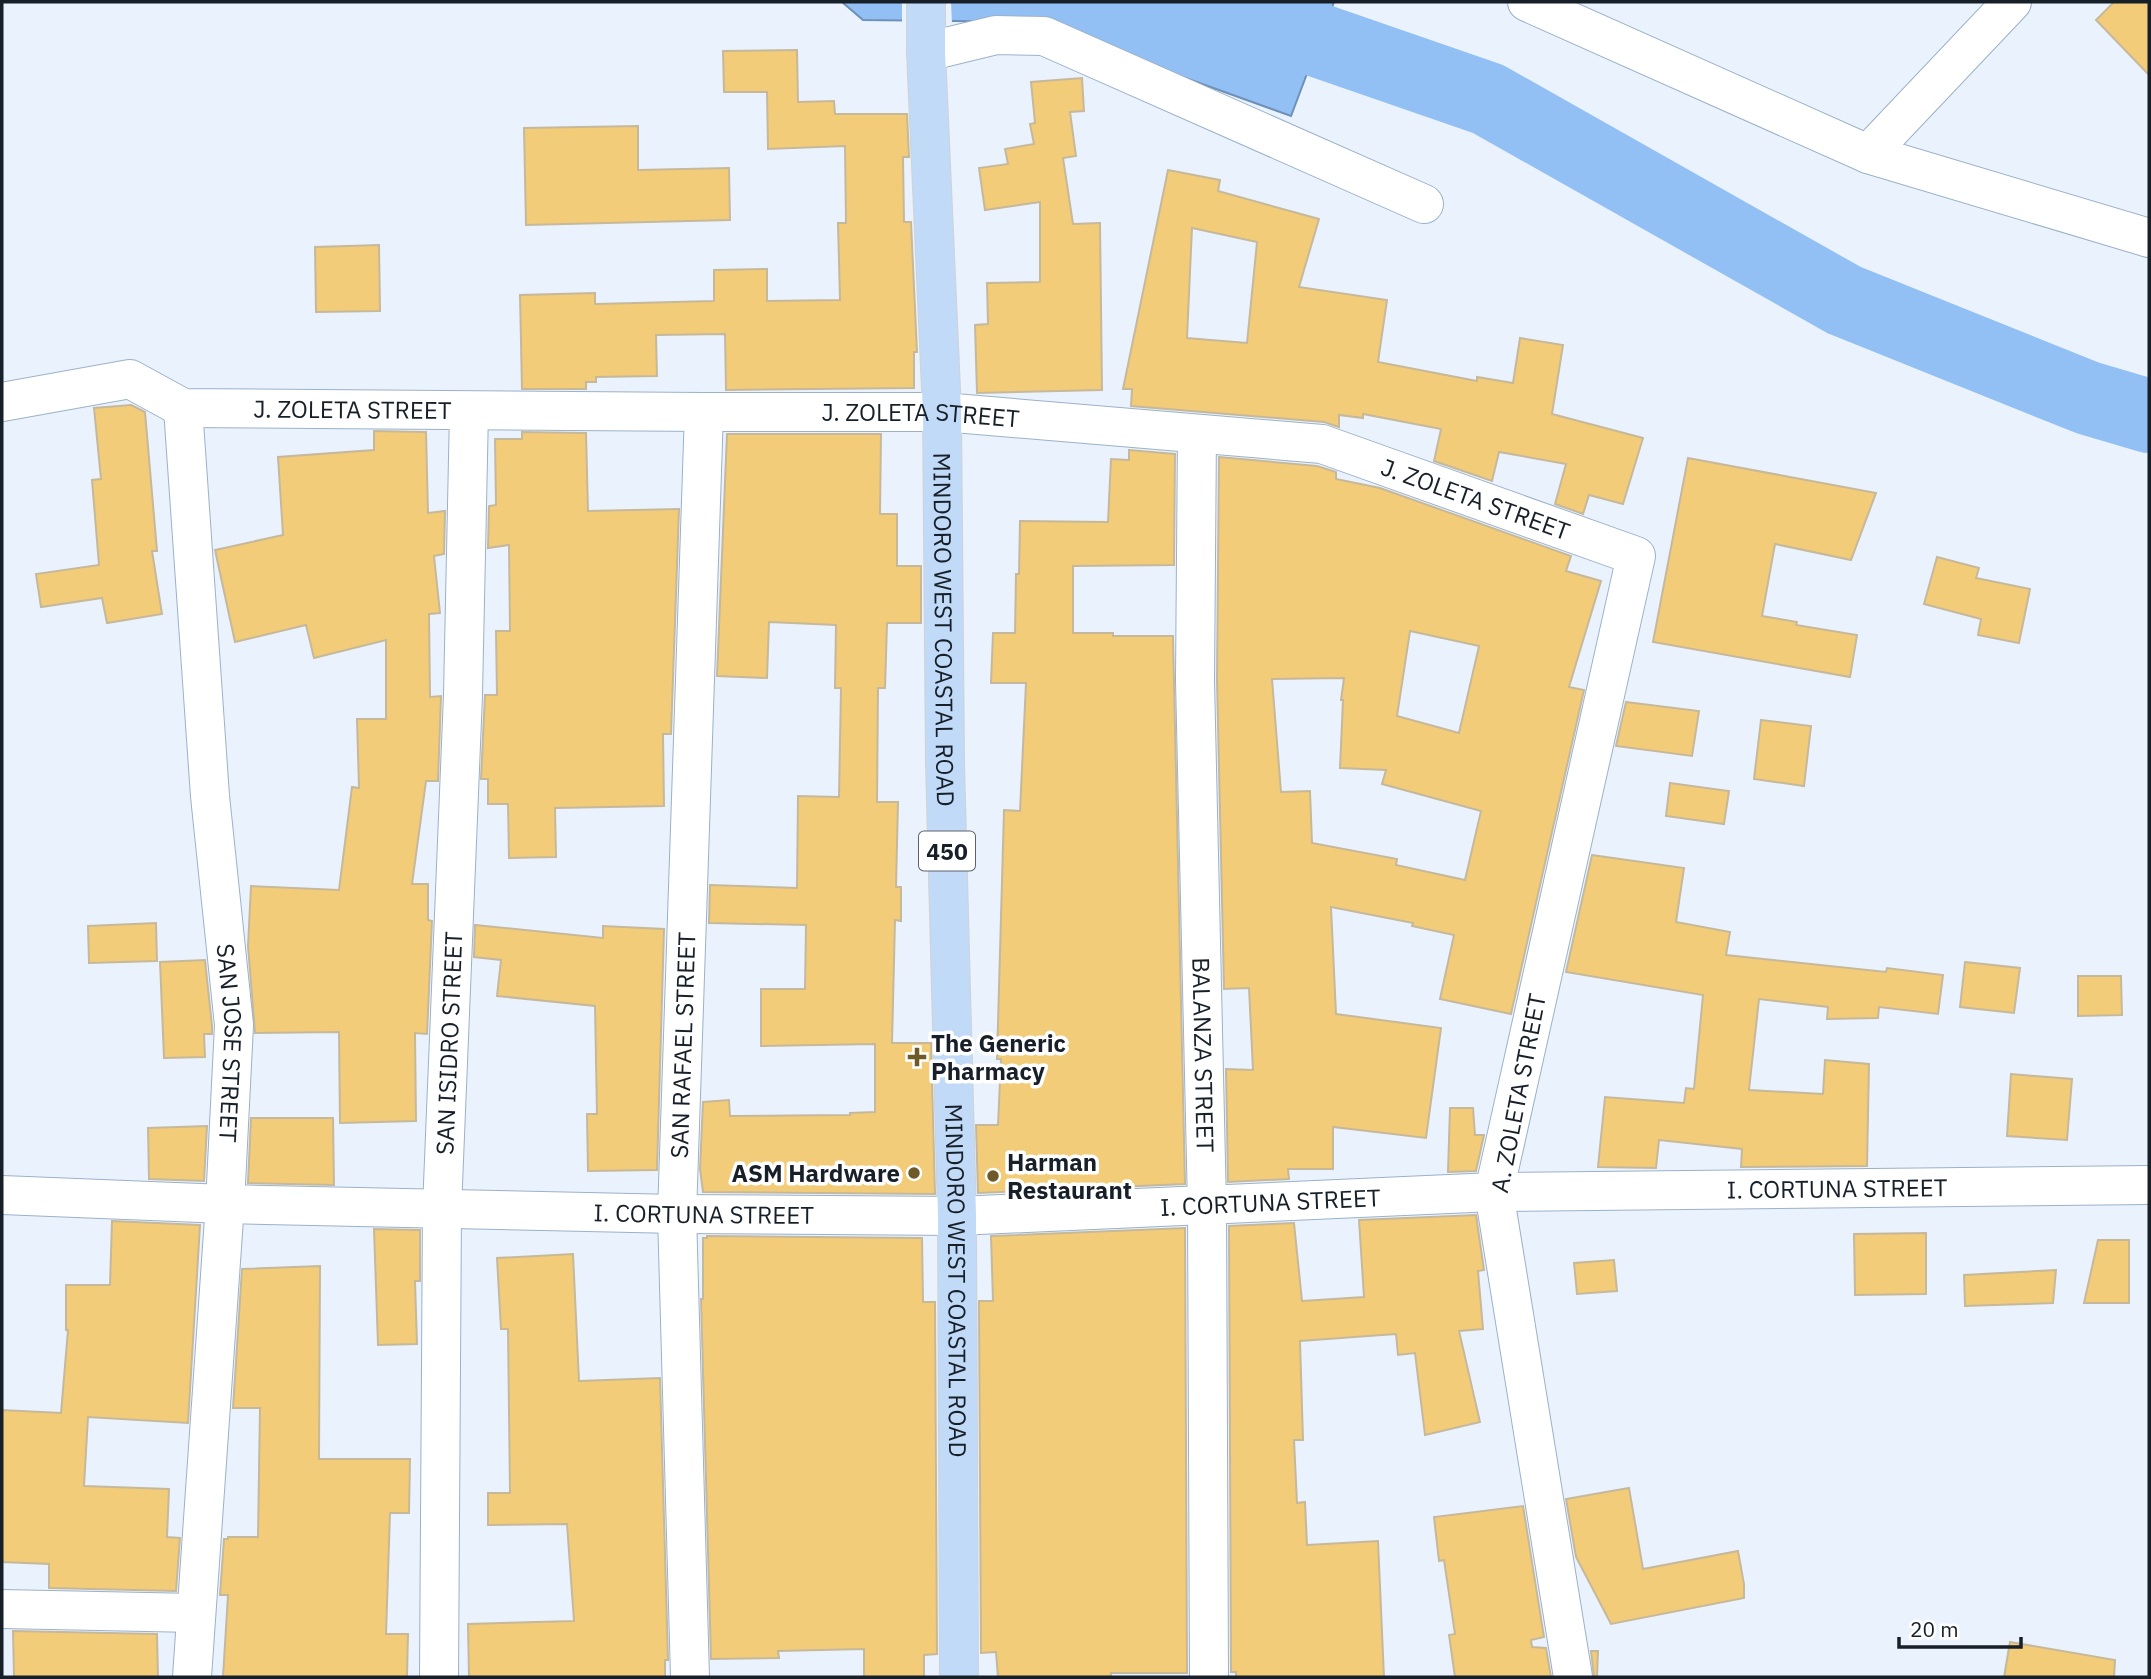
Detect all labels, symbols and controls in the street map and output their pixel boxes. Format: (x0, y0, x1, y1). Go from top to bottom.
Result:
street label: J. ZOLETA STREET (253, 393, 452, 426)
street label: J. ZOLETA STREET (821, 396, 1021, 434)
street label: J. ZOLETA STREET (1377, 450, 1575, 547)
street label: MINDORO WEST COASTAL ROAD (926, 452, 962, 807)
road number: 450 (919, 832, 975, 870)
street label: SAN ISIDRO STREET (428, 931, 469, 1155)
street label: SAN RAFAEL STREET (663, 931, 702, 1159)
street label: SAN JOSE STREET (210, 942, 250, 1143)
street label: BALANZA STREET (1185, 957, 1222, 1153)
street label: A. ZOLETA STREET (1483, 990, 1553, 1195)
place label: The Generic Pharmacy (931, 1027, 1066, 1087)
marker: The Generic Pharmacy (909, 1049, 925, 1065)
street label: MINDORO WEST COASTAL ROAD (938, 1103, 974, 1458)
place label: Harman Restaurant (1007, 1146, 1132, 1206)
place label: ASM Hardware (731, 1157, 900, 1189)
marker: ASM Hardware (906, 1165, 922, 1181)
marker: Harman Restaurant (985, 1168, 1001, 1184)
street label: I. CORTUNA STREET (1727, 1171, 1948, 1206)
street label: I. CORTUNA STREET (1159, 1181, 1382, 1223)
street label: I. CORTUNA STREET (593, 1196, 814, 1231)
scale bar (1899, 1606, 2022, 1650)
text: 20 m (1910, 1615, 1959, 1643)

